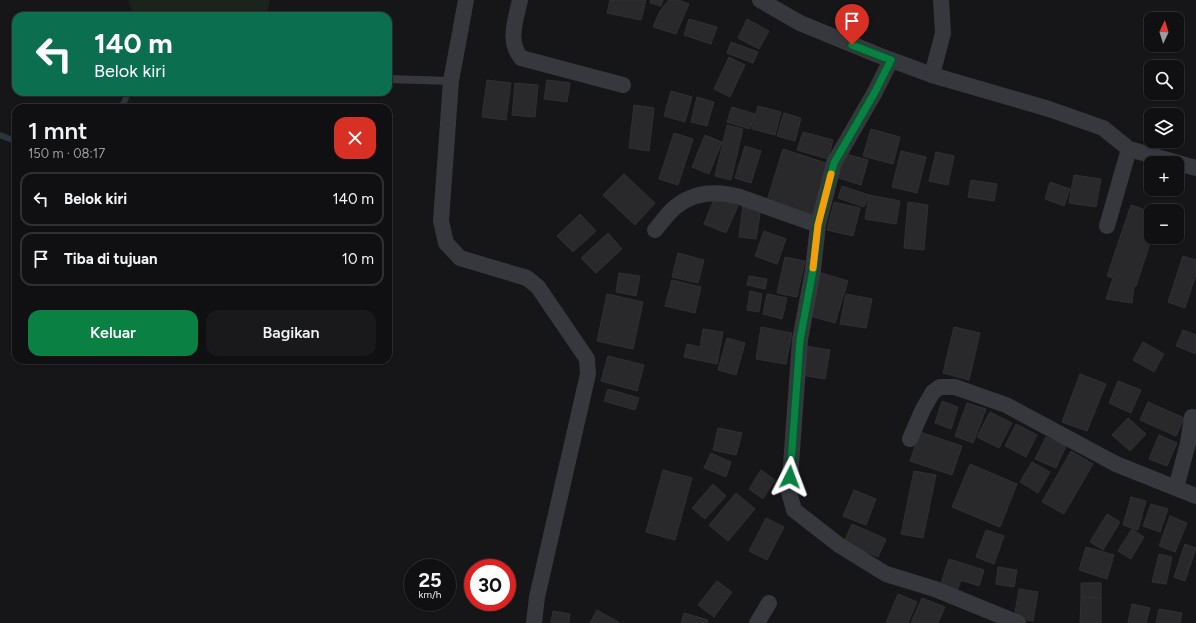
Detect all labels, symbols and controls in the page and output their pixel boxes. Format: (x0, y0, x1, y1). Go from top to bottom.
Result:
pin (835, 4, 869, 45)
icon: arrive (841, 10, 863, 32)
north arrow (1144, 12, 1184, 52)
map controls (1144, 12, 1184, 244)
text: 140 m (94, 26, 173, 60)
icon: left (28, 28, 80, 80)
text: Belok kiri (94, 60, 166, 82)
button: search (1144, 60, 1184, 100)
button: layers (1144, 108, 1184, 148)
text: 1 mnt (28, 116, 88, 145)
button: close (334, 117, 376, 159)
text: 150 m · 08:17 (28, 146, 105, 161)
button: + (1144, 156, 1184, 196)
icon: left (30, 188, 52, 210)
text: Belok kiri (64, 190, 127, 208)
text: 140 m (332, 190, 374, 208)
button: − (1144, 204, 1184, 244)
icon: arrive (30, 248, 52, 270)
text: Tiba di tujuan (64, 250, 158, 268)
text: 10 m (342, 250, 374, 268)
button: Keluar (28, 310, 198, 356)
button: Bagikan (206, 310, 376, 356)
position arrow (769, 456, 811, 498)
speed limit sign: 30 (464, 559, 516, 611)
text: 25 (418, 568, 442, 592)
text: km/h (419, 588, 441, 601)

